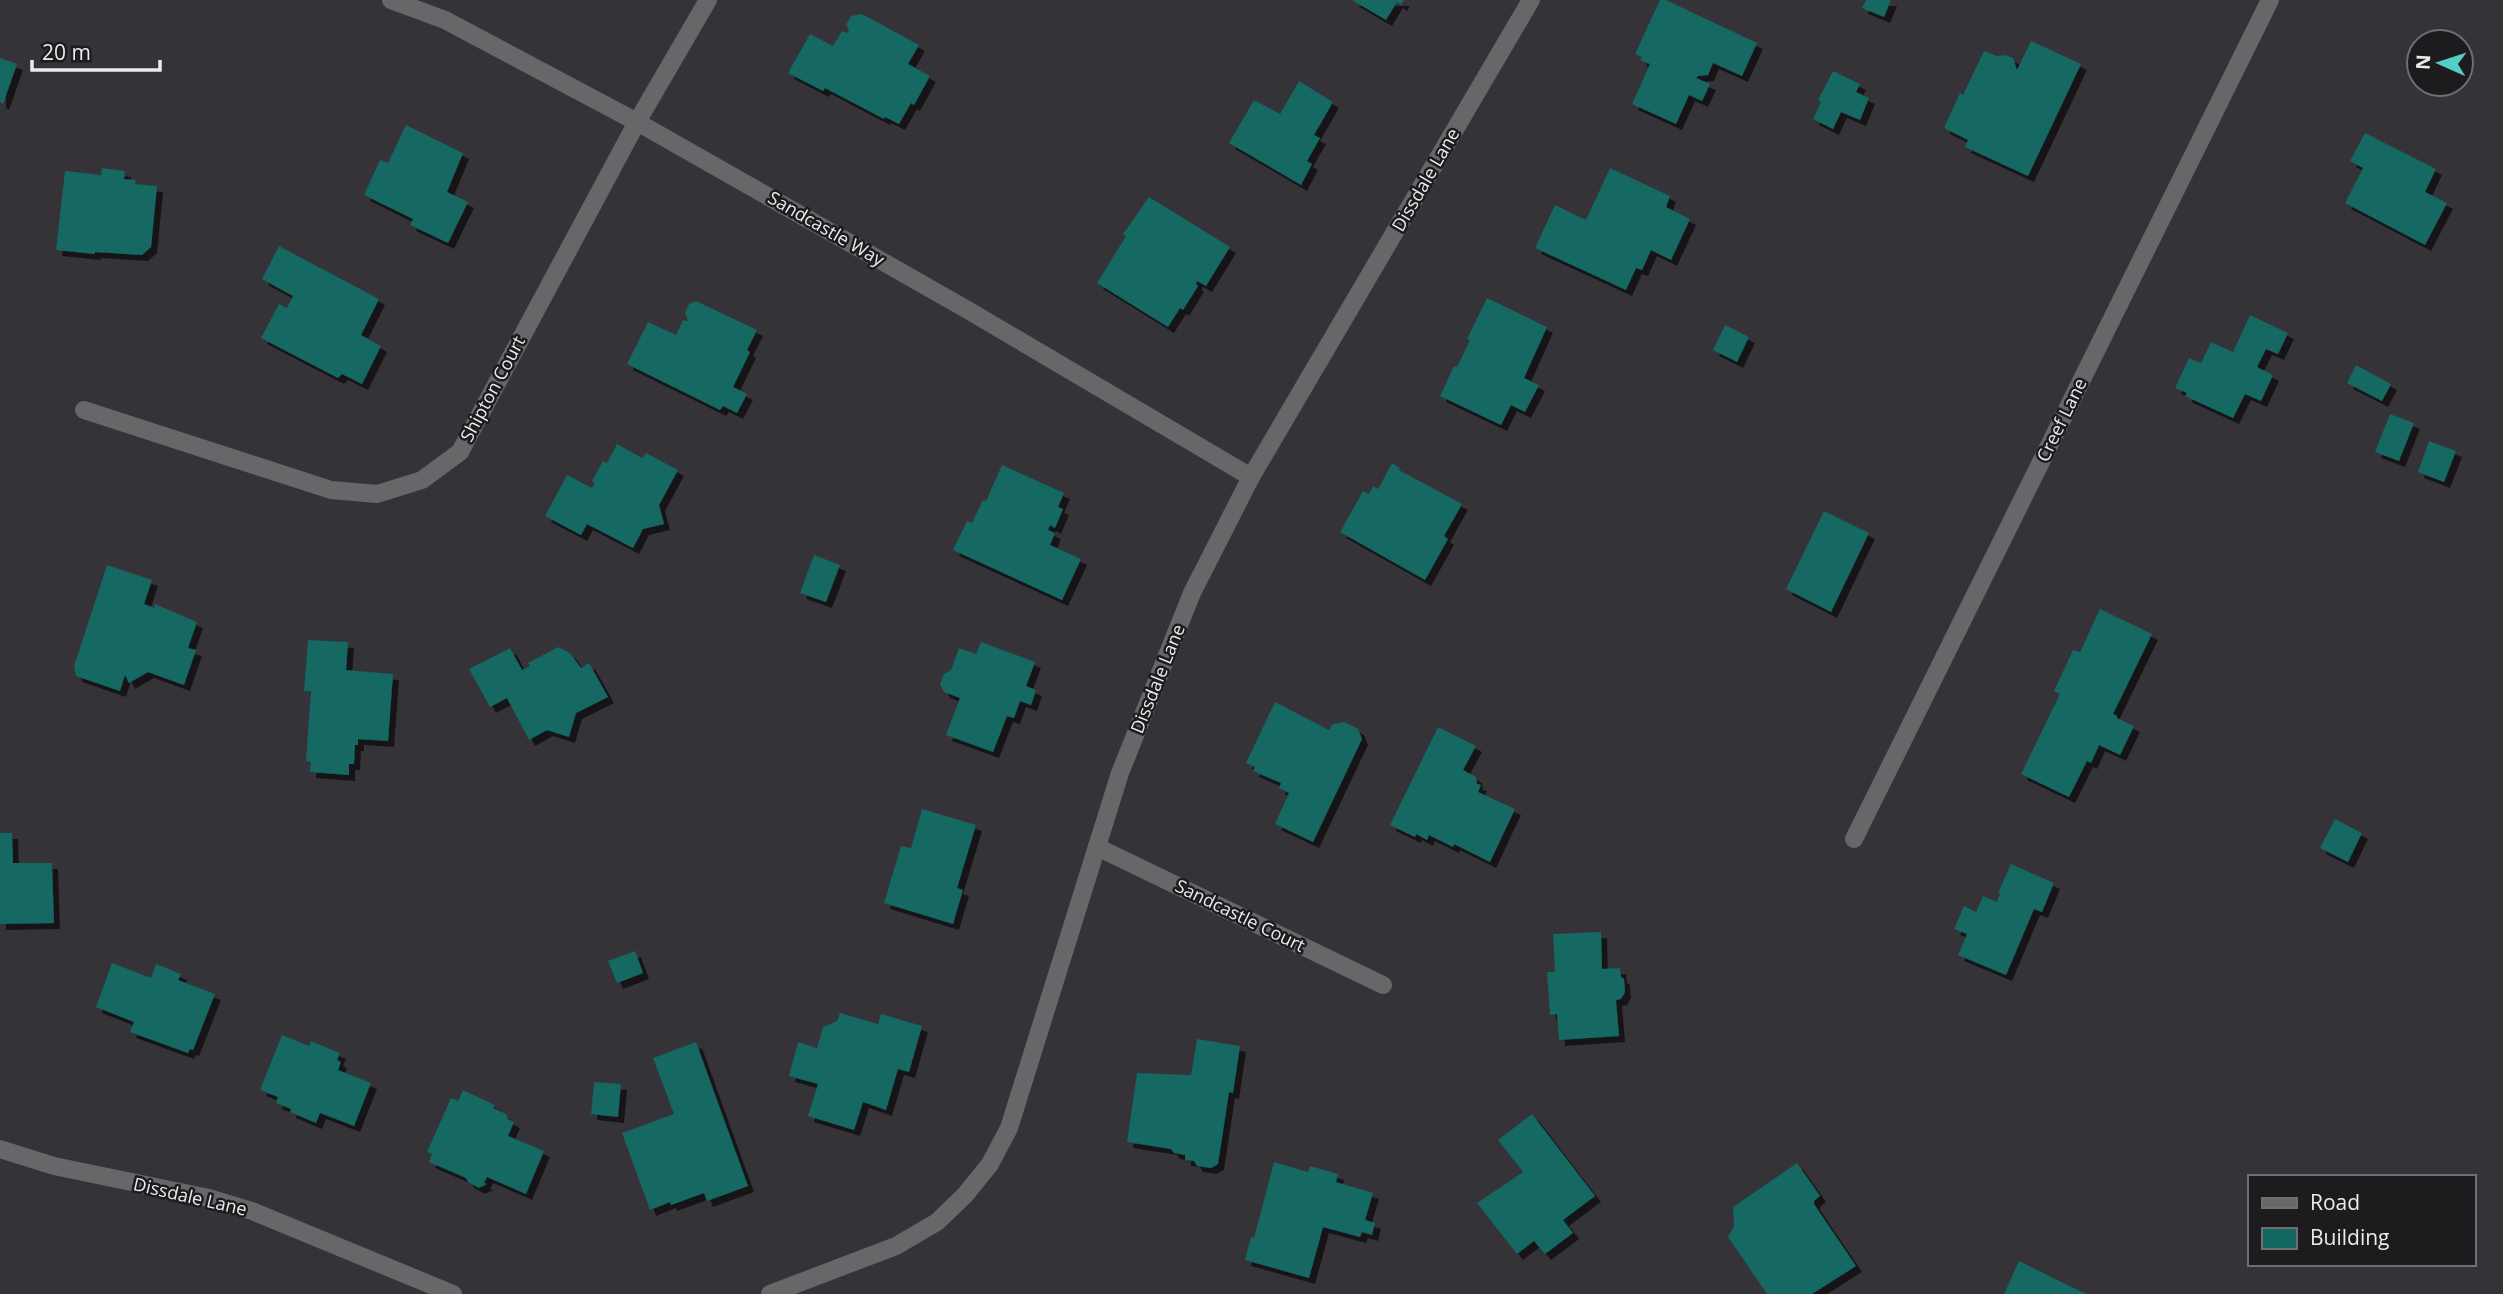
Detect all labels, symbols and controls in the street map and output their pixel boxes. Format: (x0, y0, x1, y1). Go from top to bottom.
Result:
scale bar (32, 28, 159, 72)
north arrow (2405, 28, 2475, 98)
text: 20 m (42, 38, 91, 66)
text: N (2410, 54, 2436, 71)
street label: Dissdale Lane (1386, 123, 1464, 236)
street label: Sandcastle Way (764, 185, 890, 272)
street label: Shipton Court (454, 332, 530, 446)
street label: Creef Lane (2031, 374, 2092, 465)
street label: Dissdale Lane (1124, 621, 1190, 737)
street label: Sandcastle Court (1171, 873, 1309, 957)
street label: Dissdale Lane (131, 1171, 249, 1221)
legend (2248, 1175, 2475, 1266)
text: Road (2310, 1188, 2360, 1216)
text: Building (2310, 1223, 2389, 1251)

